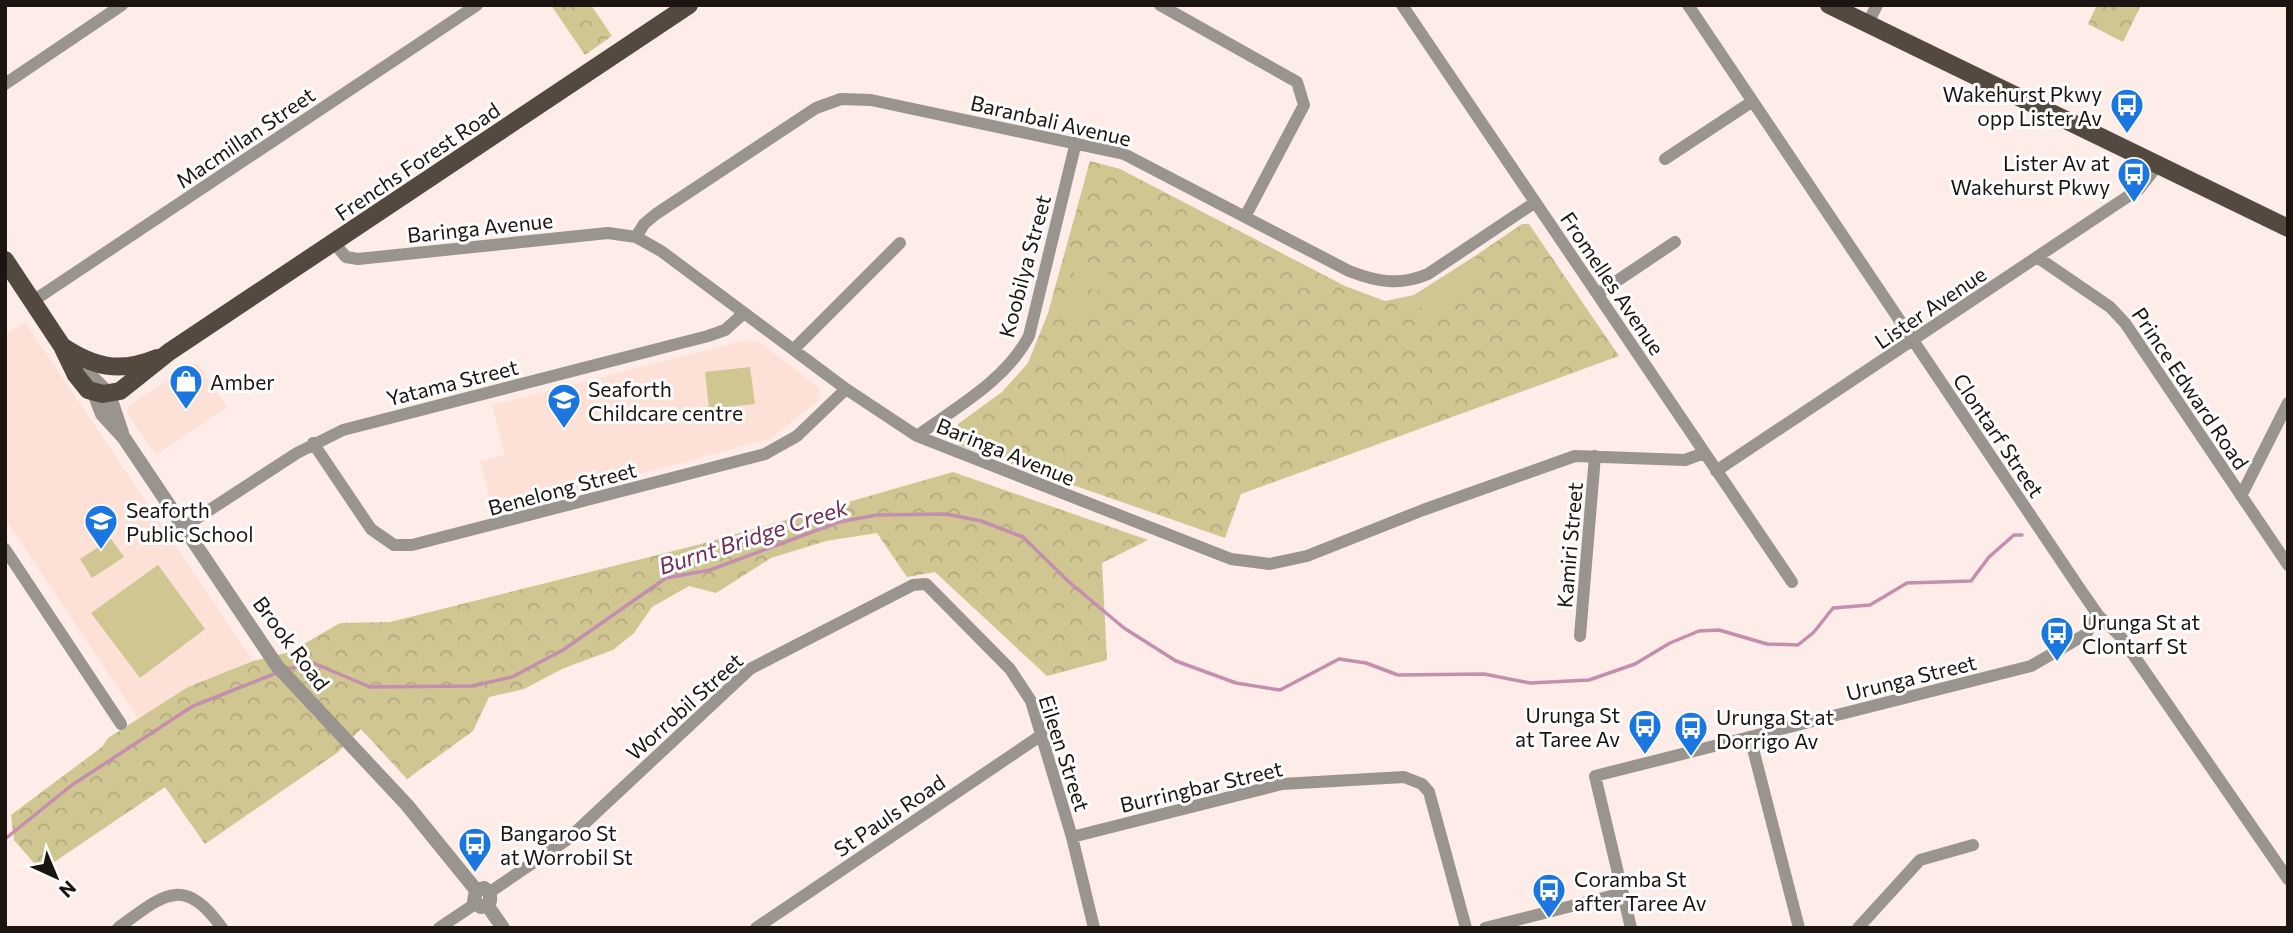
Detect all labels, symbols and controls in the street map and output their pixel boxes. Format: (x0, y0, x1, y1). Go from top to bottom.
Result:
street label: Macmillan Street (171, 81, 319, 193)
place label: Wakehurst Pkwy opp Lister Av (1943, 81, 2102, 130)
bus stop icon: Wakehurst Pkwy opp Lister Av (2108, 86, 2146, 135)
street label: Baranbali Avenue (968, 89, 1134, 151)
street label: Frenchs Forest Road (330, 97, 504, 225)
place label: Lister Av at Wakehurst Pkwy (1951, 150, 2110, 199)
bus stop icon: Lister Av at Wakehurst Pkwy (2115, 155, 2153, 204)
street label: Koobilya Street (993, 192, 1055, 340)
street label: Baringa Avenue (406, 207, 554, 247)
street label: Fromelles Avenue (1556, 207, 1670, 359)
street label: Lister Avenue (1870, 261, 1990, 353)
street label: Prince Edward Road (2128, 302, 2254, 474)
street label: Yatama Street (384, 354, 520, 410)
shop icon: Amber (167, 362, 205, 411)
street label: Clontarf Street (1948, 368, 2050, 502)
place label: Amber (210, 369, 275, 394)
place label: Seaforth Childcare centre (588, 376, 743, 425)
school or university icon: Seaforth Childcare centre (545, 381, 583, 430)
street label: Baringa Avenue (933, 412, 1079, 490)
street label: Benelong Street (485, 456, 639, 520)
street label: Kamiri Street (1551, 481, 1587, 609)
water label: Burnt Bridge Creek (655, 492, 852, 580)
place label: Seaforth Public School (126, 497, 254, 546)
school or university icon: Seaforth Public School (82, 502, 120, 551)
street label: Brook Road (249, 591, 335, 695)
place label: Urunga St at Clontarf St (2082, 609, 2200, 658)
bus stop icon: Urunga St at Clontarf St (2038, 614, 2076, 663)
street label: Worrobil Street (621, 647, 747, 765)
street label: Urunga Street (1843, 649, 1979, 705)
street label: Eileen Street (1034, 692, 1096, 814)
place label: Urunga St at Taree Av (1515, 702, 1620, 751)
place label: Urunga St at Dorrigo Av (1716, 704, 1834, 753)
bus stop icon: Urunga St at Taree Av (1626, 707, 1664, 756)
bus stop icon: Urunga St at Dorrigo Av (1672, 709, 1710, 758)
street label: Burringbar Street (1117, 755, 1285, 817)
street label: St Pauls Road (829, 769, 949, 861)
place label: Bangaroo St at Worrobil St (500, 820, 633, 869)
bus stop icon: Bangaroo St at Worrobil St (456, 825, 494, 874)
north arrow (21, 842, 91, 912)
place label: Coramba St after Taree Av (1574, 866, 1707, 915)
bus stop icon: Coramba St after Taree Av (1530, 871, 1568, 920)
text: N (55, 876, 81, 903)

